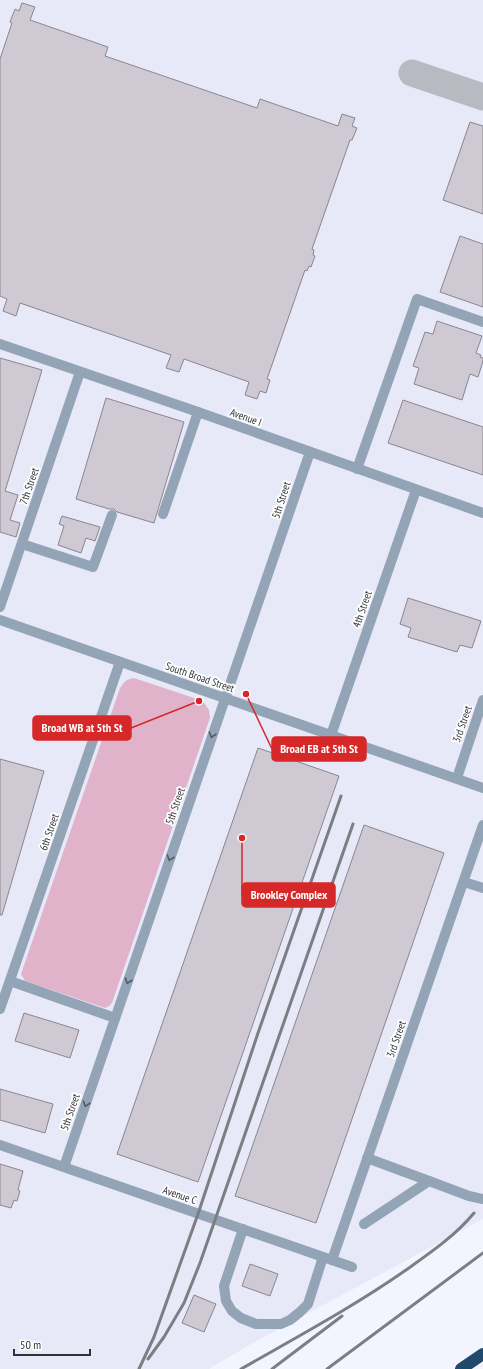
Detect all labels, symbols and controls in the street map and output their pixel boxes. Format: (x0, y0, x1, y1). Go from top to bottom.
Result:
street label: Avenue I (228, 405, 264, 429)
street label: 7th Street (16, 466, 42, 506)
street label: 5th Street (268, 480, 294, 520)
street label: 4th Street (349, 589, 375, 629)
street label: South Broad Street (164, 659, 236, 695)
street label: 3rd Street (449, 704, 475, 744)
callout: Broad WB at 5th St (33, 716, 131, 740)
text: Broad WB at 5th St (42, 720, 123, 735)
one-way arrow (208, 731, 217, 738)
callout: Broad EB at 5th St (272, 737, 366, 761)
text: Broad EB at 5th St (280, 741, 358, 756)
street label: 5th Street (162, 786, 188, 826)
street label: 6th Street (36, 812, 62, 852)
one-way arrow (166, 854, 175, 861)
callout: Brookley Complex (242, 883, 335, 907)
text: Brookley Complex (251, 887, 328, 902)
one-way arrow (124, 977, 132, 984)
street label: 3rd Street (383, 1019, 409, 1059)
street label: 5th Street (57, 1092, 83, 1132)
one-way arrow (82, 1100, 90, 1107)
street label: Avenue C (161, 1183, 199, 1207)
scale bar (14, 1331, 90, 1357)
text: 50 m (20, 1337, 41, 1352)

